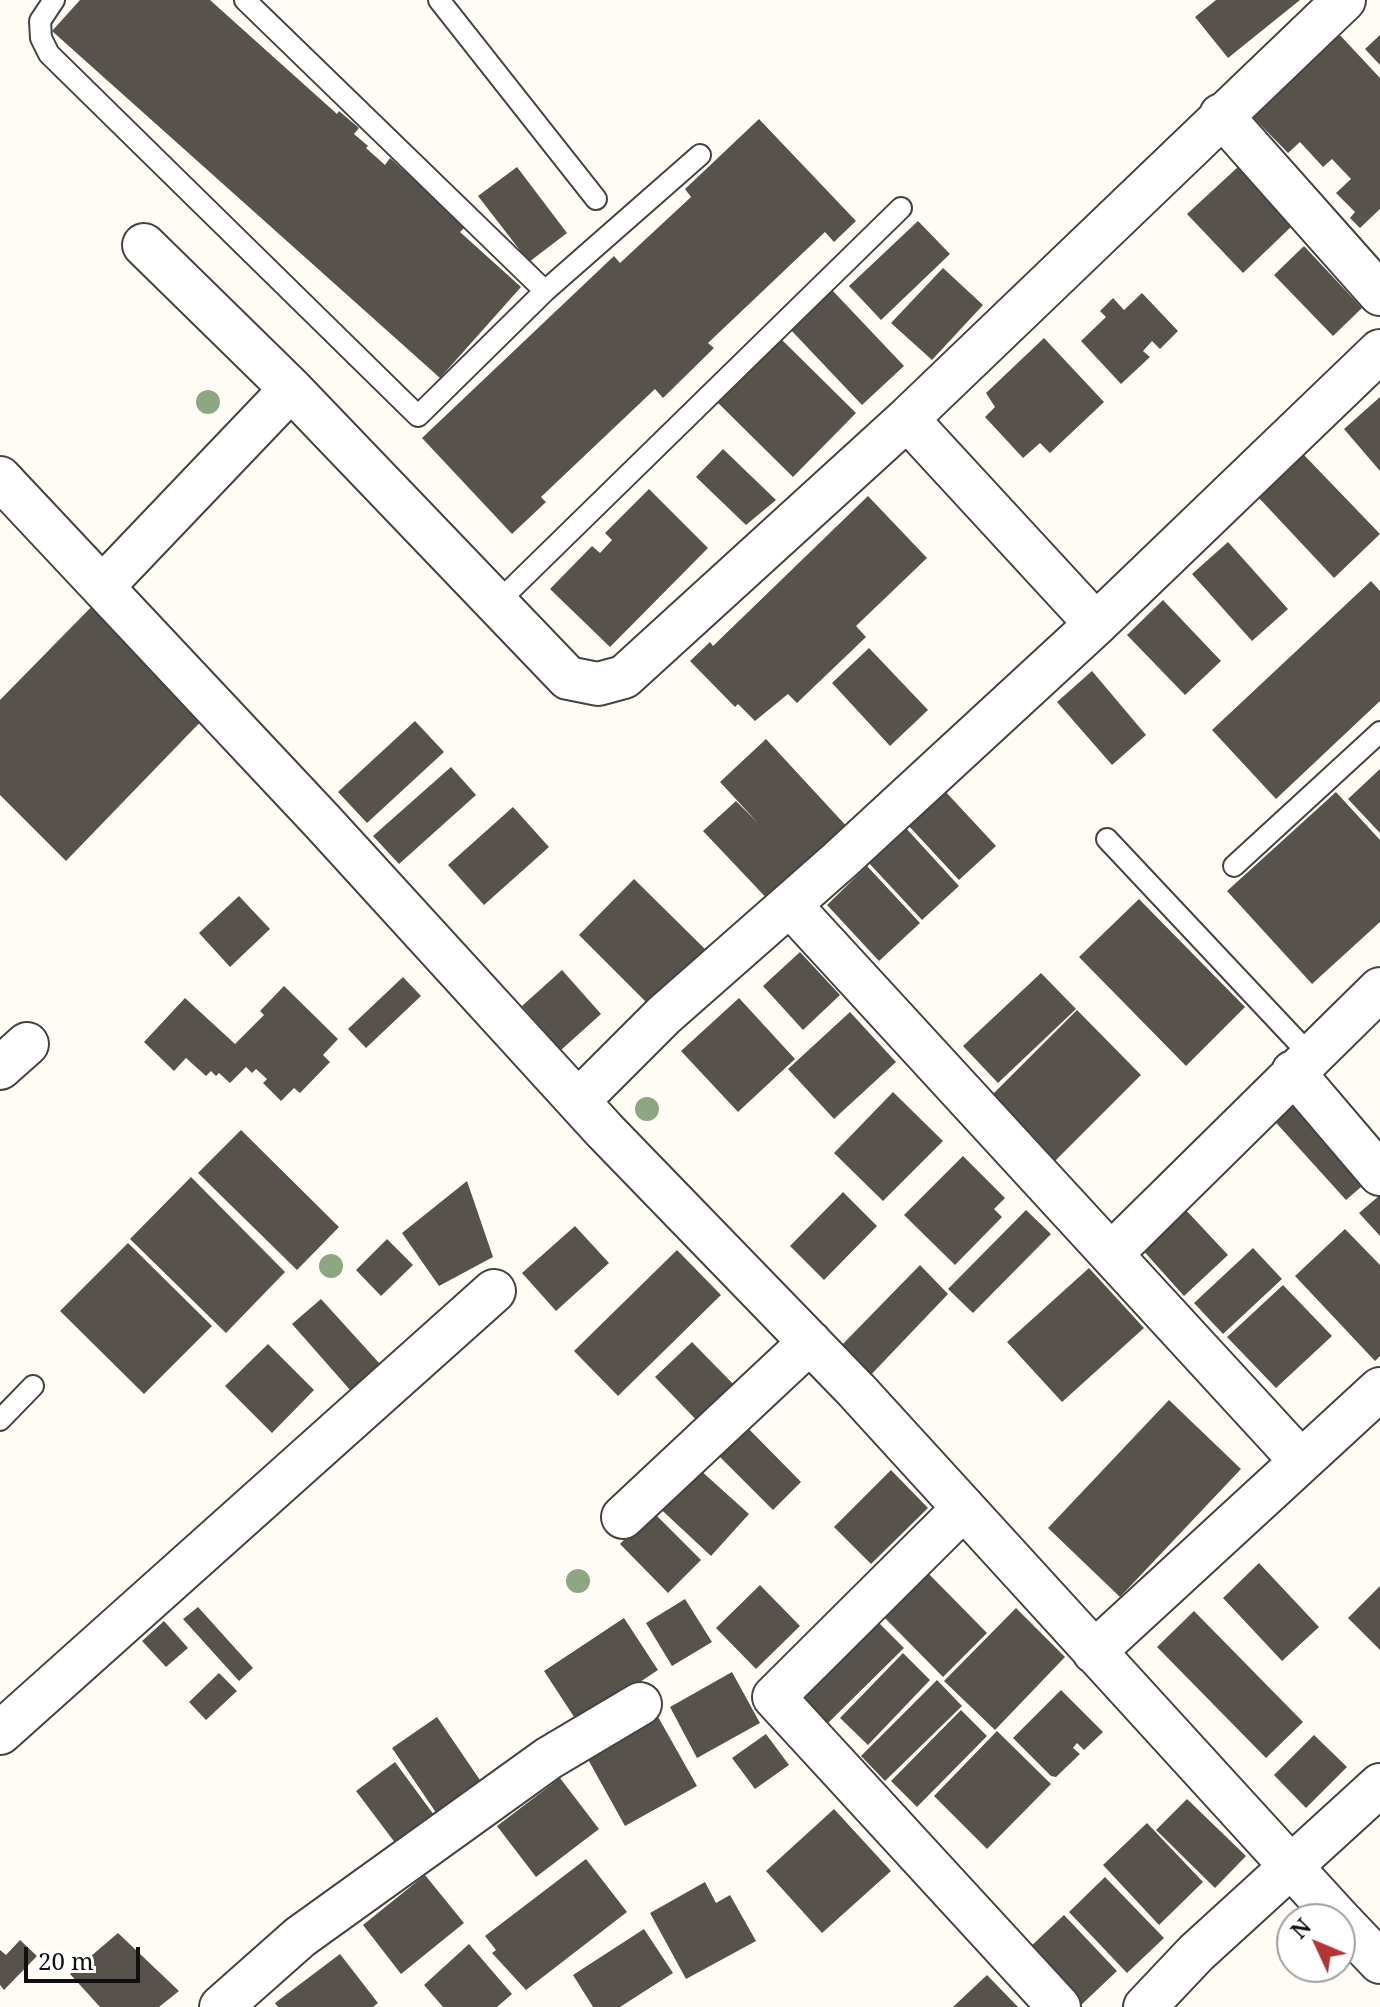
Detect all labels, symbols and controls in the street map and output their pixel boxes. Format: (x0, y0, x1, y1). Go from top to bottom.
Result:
north arrow (1276, 1903, 1356, 1983)
text: N (1283, 1911, 1317, 1944)
scale bar (28, 1931, 144, 1981)
text: 20 m (38, 1944, 94, 1977)

